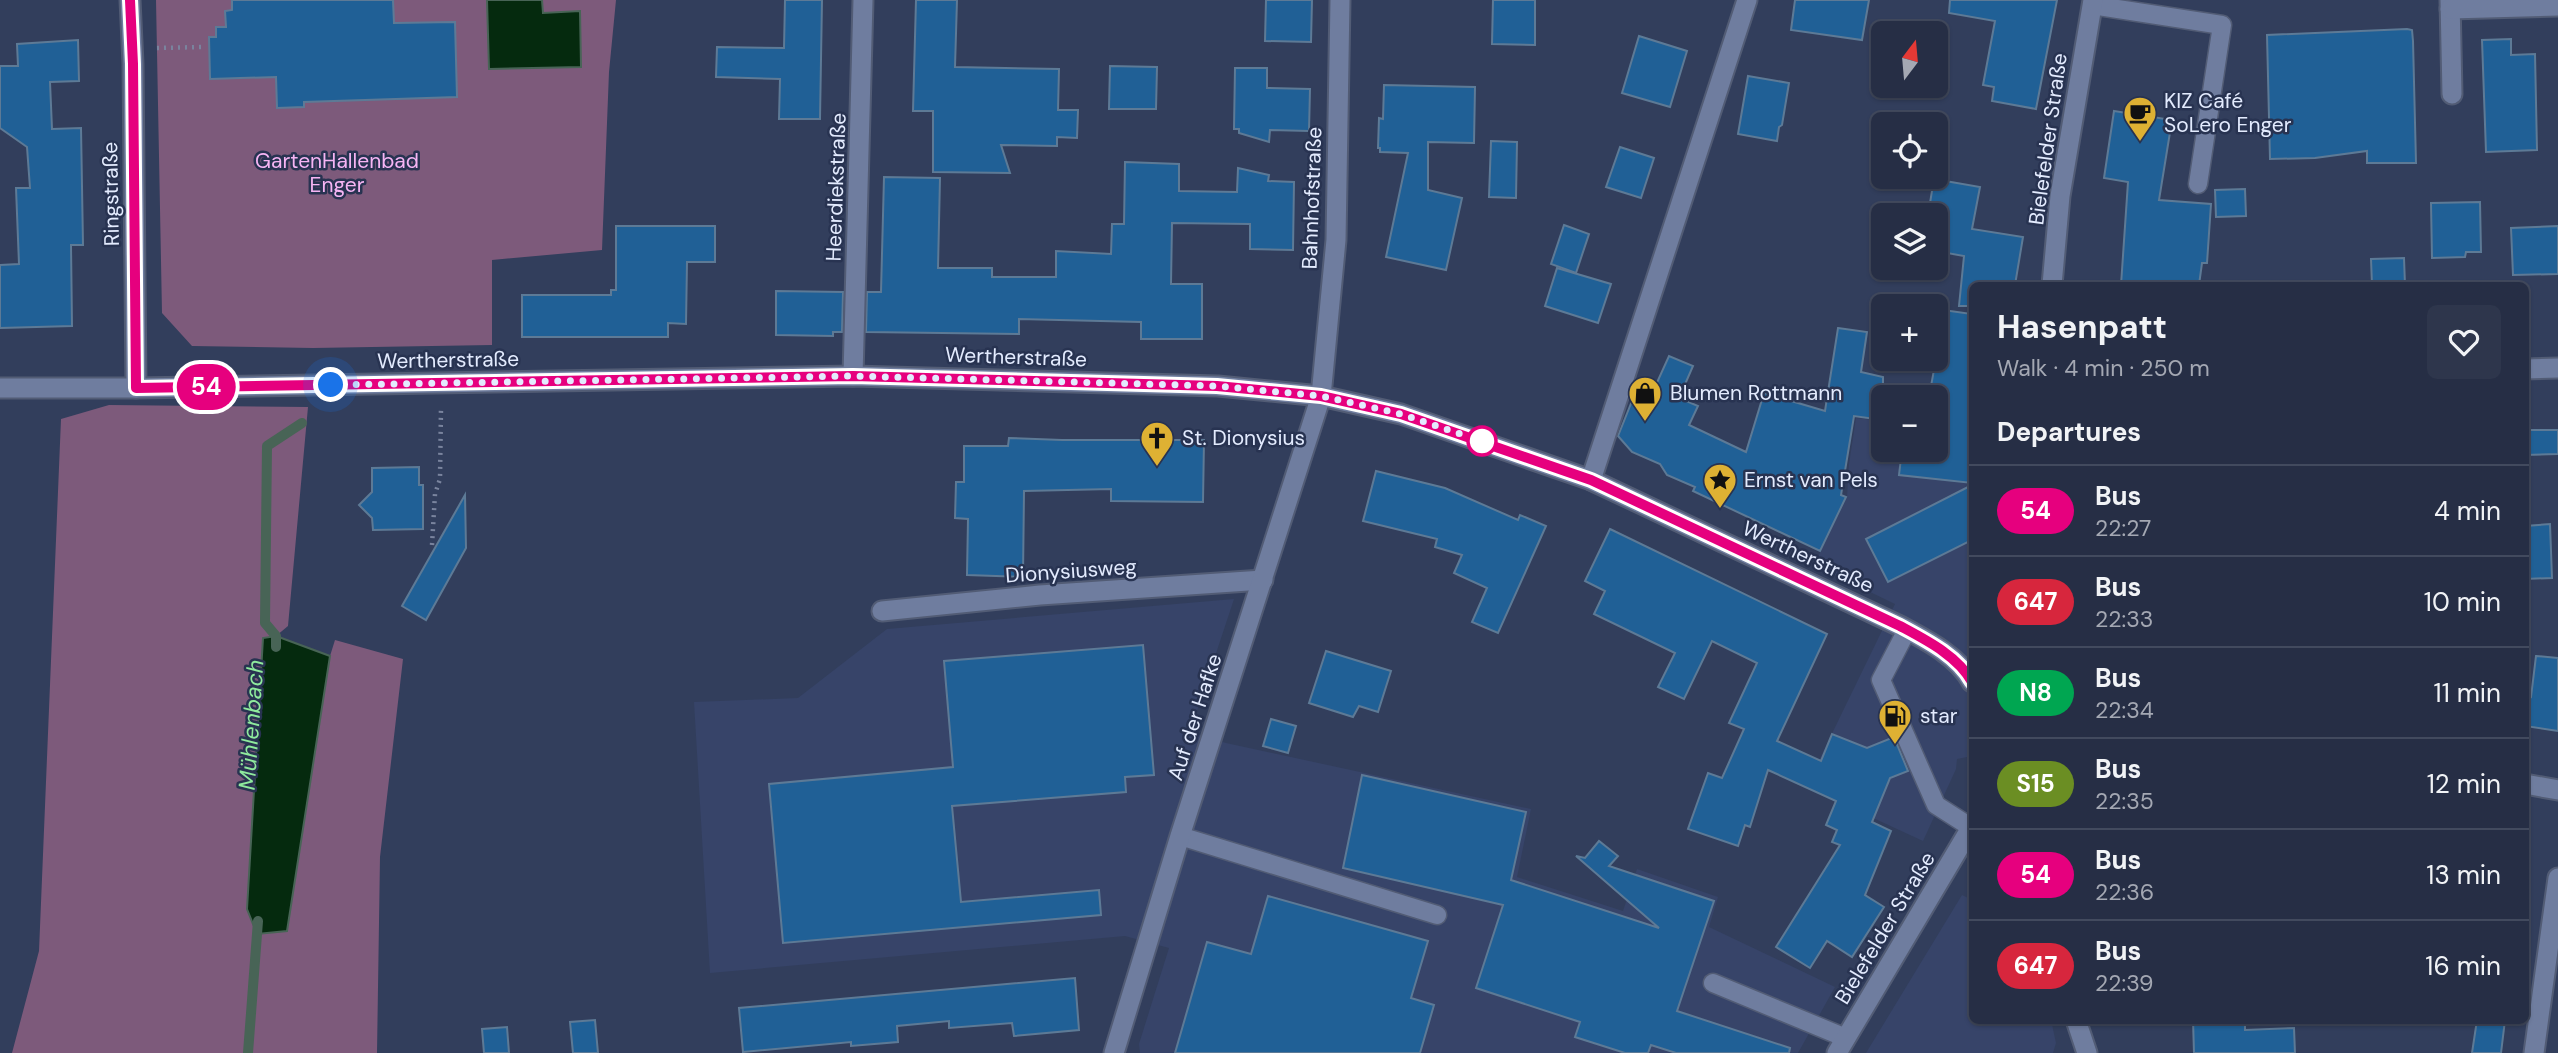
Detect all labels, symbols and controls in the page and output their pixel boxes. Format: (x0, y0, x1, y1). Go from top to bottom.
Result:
north arrow (1871, 21, 1948, 98)
map controls (1871, 21, 1948, 462)
street label: Bielefelder Straße (2022, 51, 2074, 227)
place label: KIZ Café SoLero Enger (2164, 87, 2292, 139)
cafe icon: KIZ Café SoLero Enger (2121, 94, 2159, 143)
street label: Heerdiekstraße (819, 112, 853, 262)
button: locate (1871, 112, 1948, 189)
street label: Bahnhofstraße (1296, 126, 1328, 270)
street label: Ringstraße (96, 142, 126, 246)
park label: GartenHallenbad Enger (255, 147, 419, 199)
button: layers (1871, 203, 1948, 280)
button: + (1871, 294, 1948, 371)
text: Hasenpatt (1997, 305, 2167, 348)
button: heart (2427, 305, 2501, 379)
street label: Wertherstraße (945, 341, 1088, 373)
street label: Wertherstraße (377, 345, 519, 375)
text: Walk · 4 min · 250 m (1997, 353, 2210, 383)
line badge: 54 (174, 364, 238, 410)
your location (313, 367, 348, 402)
text: 54 (191, 371, 221, 402)
shop icon: Blumen Rottmann (1626, 374, 1664, 423)
place label: Blumen Rottmann (1670, 379, 1842, 407)
button: − (1871, 385, 1948, 462)
text: Departures (1997, 415, 2141, 449)
church icon: St. Dionysius (1138, 419, 1176, 468)
place label: St. Dionysius (1182, 424, 1305, 452)
unlabelled marker (1467, 426, 1497, 456)
place icon: Ernst van Pels (1701, 461, 1739, 510)
place label: Ernst van Pels (1744, 466, 1878, 494)
text: Bus (2095, 479, 2141, 513)
text: 4 min (2434, 494, 2501, 528)
text: 54 (2020, 495, 2051, 526)
text: 22:27 (2095, 513, 2151, 543)
street label: Wertherstraße (1738, 514, 1878, 600)
street label: Dionysiusweg (1004, 552, 1138, 590)
text: Bus (2095, 570, 2141, 604)
text: 10 min (2424, 585, 2501, 619)
text: 647 (2014, 586, 2057, 617)
text: 22:33 (2095, 604, 2153, 634)
street label: Auf der Hafke (1161, 650, 1229, 784)
water label: Mühlenbach (231, 659, 271, 791)
text: Bus (2095, 661, 2141, 695)
text: 11 min (2434, 676, 2501, 710)
text: N8 (2019, 677, 2052, 708)
text: 22:34 (2095, 695, 2154, 725)
fuel station icon: star (1876, 697, 1914, 746)
place label: star (1920, 702, 1958, 730)
text: Bus (2095, 752, 2141, 786)
text: 12 min (2427, 767, 2501, 801)
text: S15 (2016, 768, 2055, 799)
text: 22:35 (2095, 786, 2154, 816)
text: Bus (2095, 843, 2141, 877)
street label: Bielefelder Straße (1828, 847, 1942, 1009)
text: 13 min (2426, 858, 2501, 892)
text: 54 (2020, 859, 2051, 890)
text: 22:36 (2095, 877, 2154, 907)
text: Bus (2095, 934, 2141, 968)
text: 16 min (2425, 949, 2501, 983)
text: 647 (2014, 950, 2057, 981)
text: 22:39 (2095, 968, 2154, 998)

